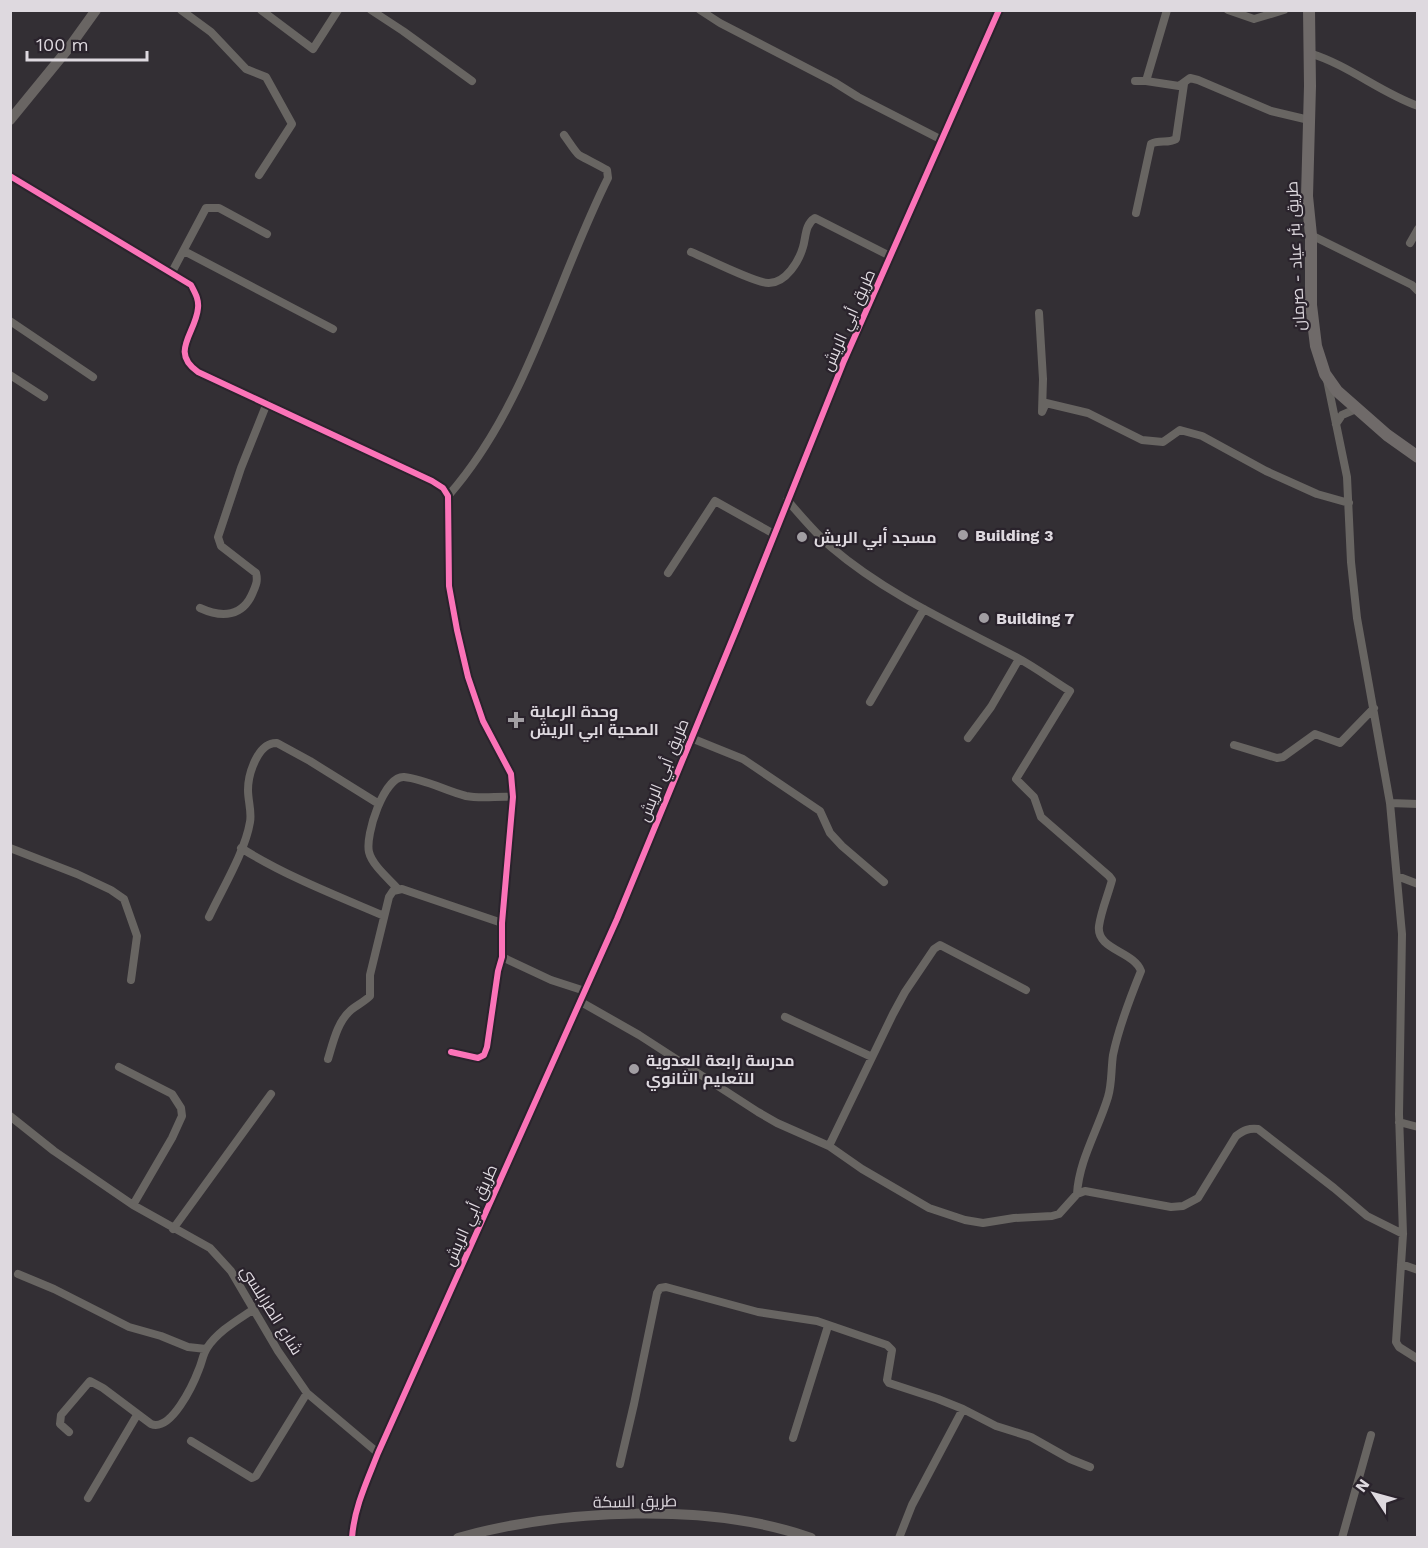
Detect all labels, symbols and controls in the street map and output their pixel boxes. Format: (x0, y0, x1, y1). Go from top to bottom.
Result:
scale bar (27, 24, 147, 62)
text: 100 m (36, 34, 89, 55)
street label: طريق بئر عياد - صرمان (1282, 181, 1310, 331)
street label: طريق أبي الريش (818, 266, 883, 376)
place label: Building 3 (975, 526, 1053, 545)
place label: مسجد أبي الريش (814, 527, 937, 550)
marker: Building 3 (956, 528, 970, 542)
marker: مسجد أبي الريش (795, 530, 809, 544)
place label: Building 7 (996, 609, 1074, 628)
marker: Building 7 (977, 611, 991, 625)
place label: وحدة الرعاية الصحية ابي الريش (530, 702, 659, 742)
marker: وحدة الرعاية الصحية ابي الريش (507, 711, 525, 729)
street label: طريق أبي الريش (634, 716, 696, 826)
place label: مدرسة رابعة العدوية للتعليم الثانوي (646, 1051, 795, 1091)
marker: مدرسة رابعة العدوية للتعليم الثانوي (627, 1062, 641, 1076)
street label: طريق أبي الريش (440, 1161, 505, 1271)
street label: شارع الطرابلسي (234, 1262, 307, 1360)
north arrow (1344, 1464, 1404, 1524)
text: N (1351, 1475, 1373, 1496)
street label: طريق السكة (593, 1491, 677, 1513)

